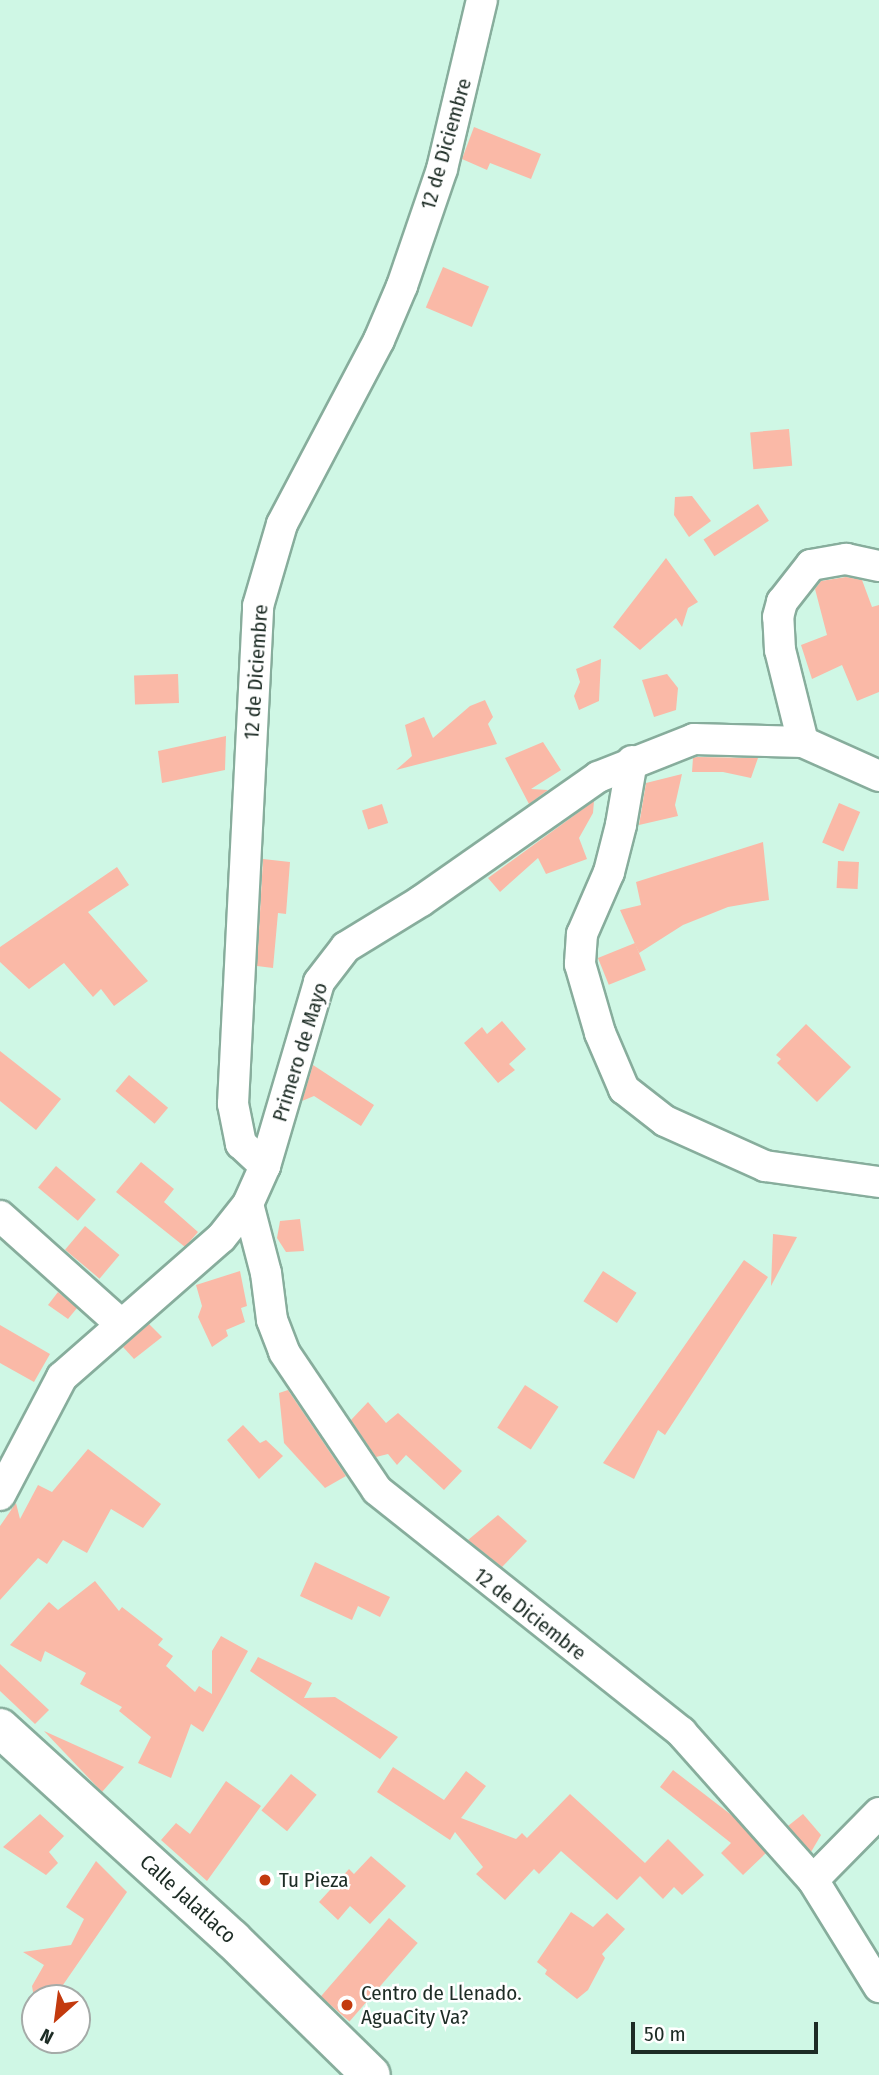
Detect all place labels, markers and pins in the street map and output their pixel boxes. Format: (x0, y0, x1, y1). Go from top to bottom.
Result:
place label: Tu Pieza (279, 1867, 349, 1893)
marker: Tu Pieza (257, 1872, 273, 1888)
place label: Centro de Llenado. AguaCity Va? (361, 1980, 522, 2030)
marker: Centro de Llenado. AguaCity Va? (339, 1997, 355, 2013)

